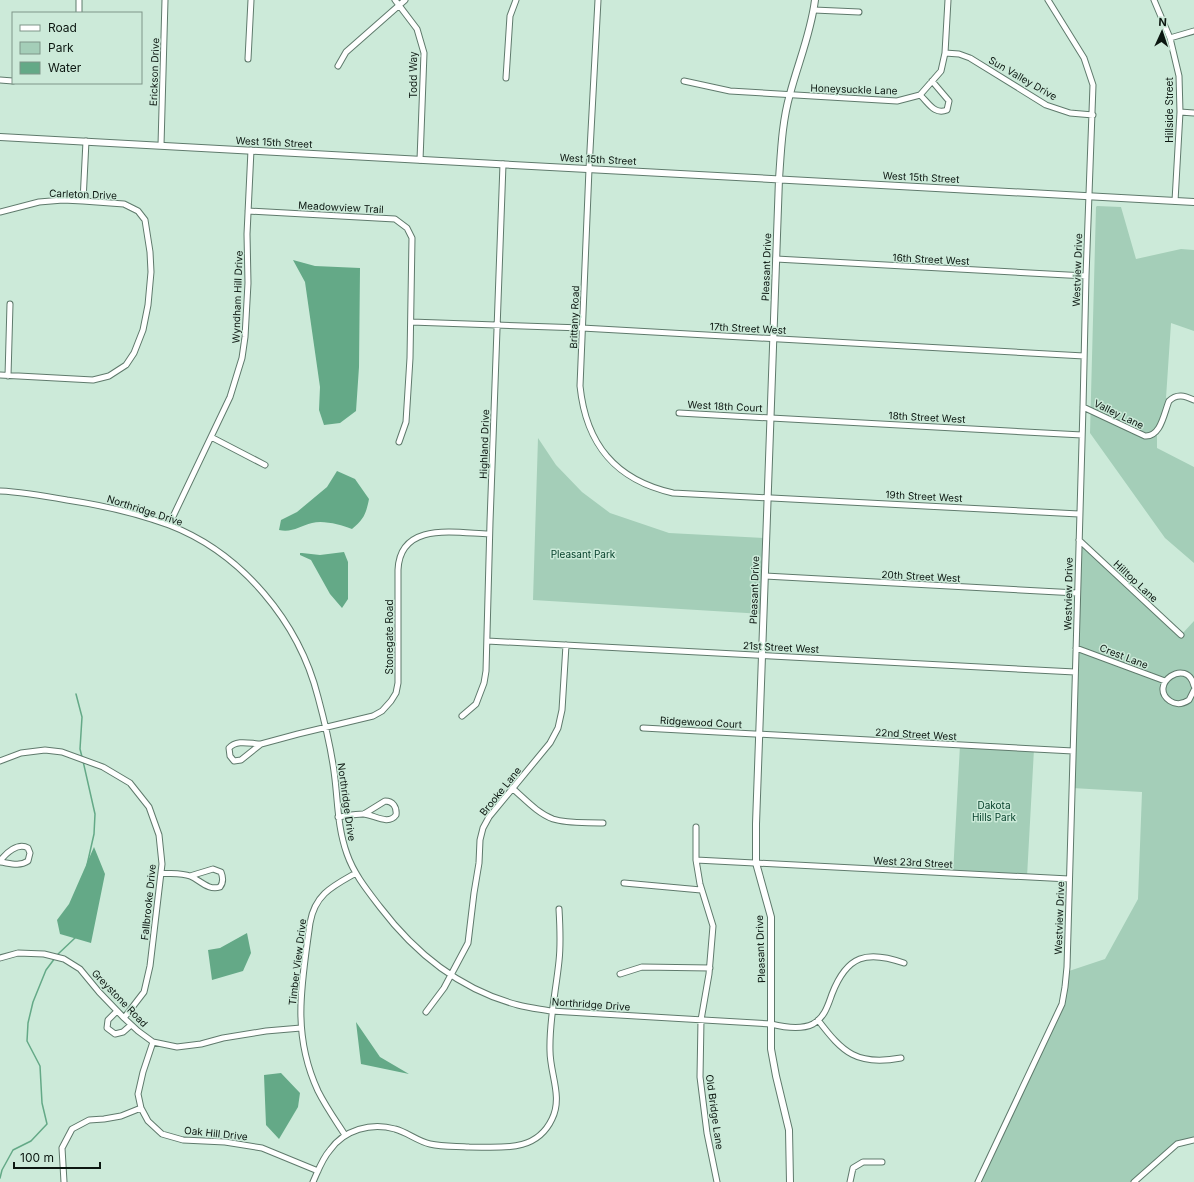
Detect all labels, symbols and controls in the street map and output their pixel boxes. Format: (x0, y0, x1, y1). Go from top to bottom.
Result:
legend (12, 12, 142, 84)
north arrow (1142, 12, 1182, 52)
text: N (1158, 15, 1167, 29)
text: Road (48, 20, 77, 35)
street label: Erickson Drive (147, 37, 161, 106)
text: Park (48, 40, 74, 55)
street label: Todd Way (407, 51, 419, 99)
street label: Sun Valley Drive (987, 54, 1059, 102)
text: Water (48, 60, 82, 75)
street label: Hillside Street (1163, 77, 1175, 143)
street label: Honeysuckle Lane (810, 81, 898, 97)
street label: West 15th Street (235, 134, 313, 150)
street label: West 15th Street (559, 151, 637, 167)
street label: West 15th Street (882, 169, 960, 185)
street label: Carleton Drive (49, 187, 117, 201)
street label: Meadowview Trail (298, 199, 384, 215)
street label: Pleasant Drive (759, 233, 773, 301)
street label: Westview Drive (1070, 233, 1084, 307)
street label: Wyndham Hill Drive (229, 250, 245, 344)
street label: 16th Street West (892, 251, 970, 267)
street label: Brittany Road (567, 285, 581, 349)
street label: 17th Street West (709, 320, 787, 336)
street label: Valley Lane (1092, 397, 1146, 431)
street label: West 18th Court (687, 398, 764, 414)
street label: Highland Drive (477, 409, 491, 479)
street label: 18th Street West (888, 409, 966, 425)
street label: 19th Street West (885, 488, 964, 504)
street label: Northridge Drive (106, 492, 184, 528)
park label: Pleasant Park (551, 548, 616, 560)
street label: Pleasant Drive (747, 556, 761, 624)
street label: Westview Drive (1061, 557, 1075, 631)
street label: Hilltop Lane (1111, 558, 1161, 605)
street label: 20th Street West (881, 568, 962, 584)
street label: Stonegate Road (383, 599, 395, 675)
street label: 21st Street West (743, 639, 820, 655)
street label: Crest Lane (1098, 641, 1150, 671)
street label: Ridgewood Court (660, 714, 743, 730)
street label: 22nd Street West (875, 726, 958, 742)
street label: Northridge Drive (336, 762, 358, 842)
street label: Brooke Lane (477, 764, 523, 818)
park label: Dakota Hills Park (972, 799, 1017, 823)
street label: West 23rd Street (873, 854, 954, 870)
street label: Fallbrooke Drive (138, 863, 158, 941)
street label: Westview Drive (1052, 881, 1066, 955)
street label: Pleasant Drive (753, 915, 767, 983)
street label: Timber View Drive (286, 918, 308, 1006)
street label: Greystone Road (89, 967, 151, 1029)
street label: Northridge Drive (551, 995, 631, 1013)
street label: Old Bridge Lane (704, 1074, 726, 1151)
street label: Oak Hill Drive (184, 1124, 249, 1142)
scale bar (14, 1144, 100, 1170)
text: 100 m (20, 1150, 54, 1165)

